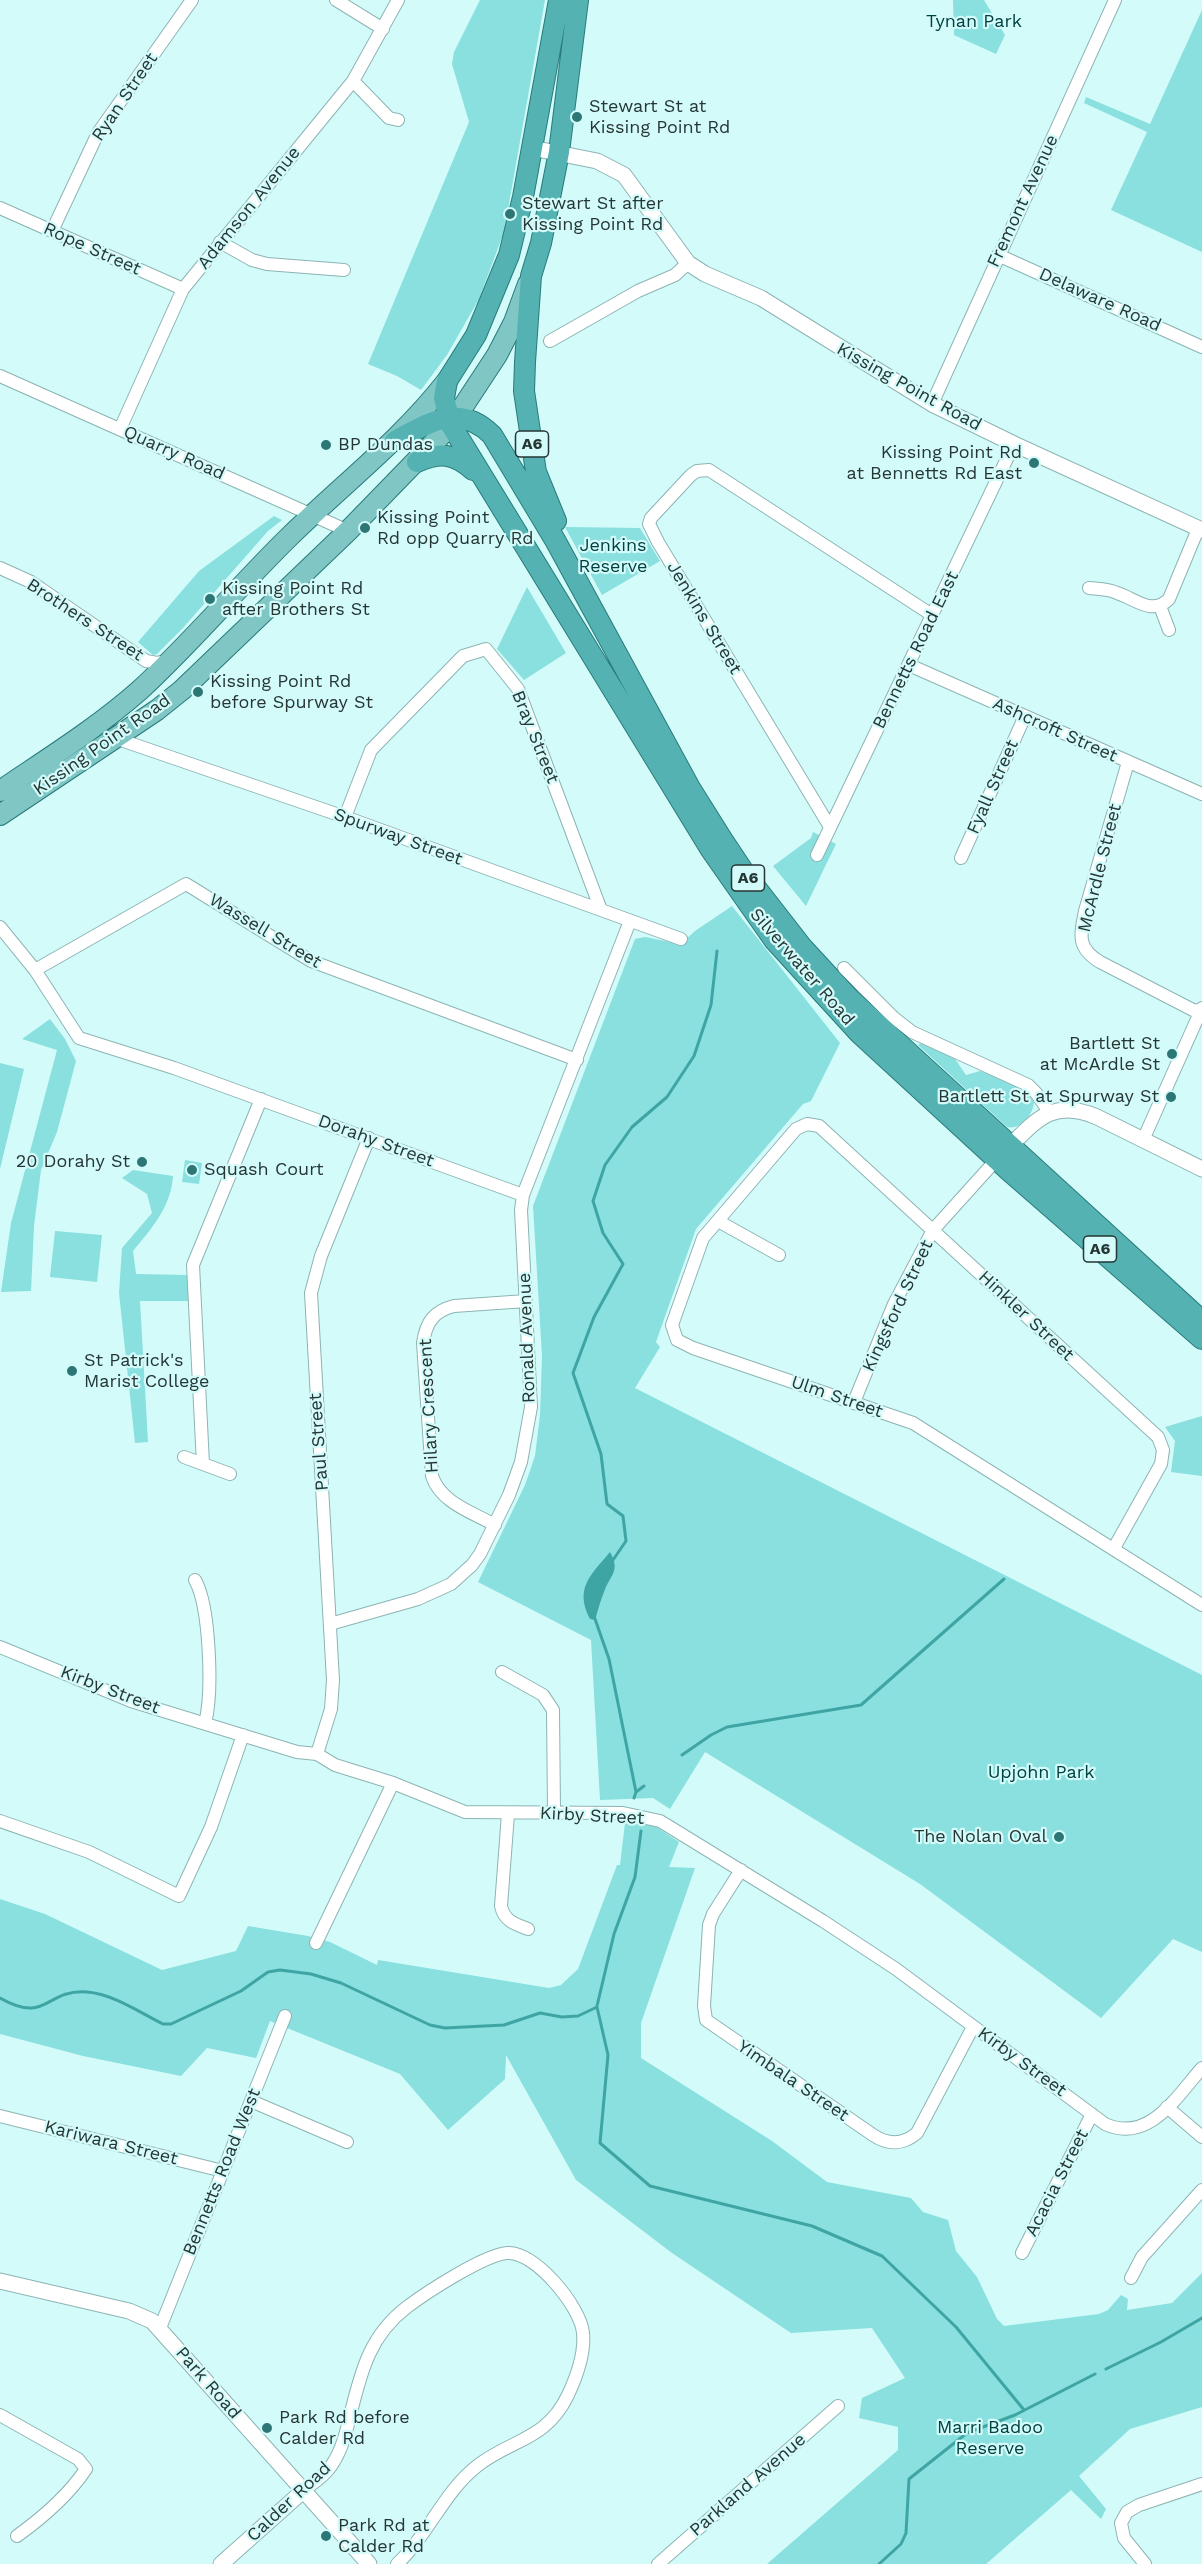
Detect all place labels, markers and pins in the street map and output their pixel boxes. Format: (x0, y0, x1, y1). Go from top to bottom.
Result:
place label: Stewart St at Kissing Point Rd (589, 96, 730, 138)
marker: Stewart St at Kissing Point Rd (570, 110, 584, 124)
place label: Stewart St after Kissing Point Rd (522, 193, 664, 236)
marker: Stewart St after Kissing Point Rd (503, 207, 517, 221)
place label: BP Dundas (338, 434, 433, 456)
marker: BP Dundas (319, 438, 333, 452)
place label: Kissing Point Rd at Bennetts Rd East (847, 442, 1022, 484)
marker: Kissing Point Rd at Bennetts Rd East (1027, 456, 1041, 470)
place label: Kissing Point Rd opp Quarry Rd (377, 507, 533, 550)
marker: Kissing Point Rd opp Quarry Rd (358, 521, 372, 535)
place label: Kissing Point Rd after Brothers St (222, 578, 370, 620)
marker: Kissing Point Rd after Brothers St (203, 592, 217, 606)
place label: Kissing Point Rd before Spurway St (210, 671, 373, 714)
marker: Kissing Point Rd before Spurway St (191, 685, 205, 699)
place label: Bartlett St at McArdle St (1040, 1033, 1160, 1076)
marker: Bartlett St at McArdle St (1165, 1047, 1179, 1061)
place label: Bartlett St at Spurway St (938, 1086, 1159, 1108)
marker: Bartlett St at Spurway St (1164, 1090, 1178, 1104)
place label: 20 Dorahy St (16, 1151, 130, 1173)
marker: 20 Dorahy St (135, 1155, 149, 1169)
place label: Squash Court (204, 1159, 323, 1181)
marker: Squash Court (185, 1163, 199, 1177)
place label: St Patrick's Marist College (84, 1350, 209, 1392)
marker: St Patrick's Marist College (65, 1364, 79, 1378)
place label: The Nolan Oval (914, 1826, 1047, 1848)
marker: The Nolan Oval (1052, 1830, 1066, 1844)
place label: Park Rd before Calder Rd (279, 2407, 410, 2450)
marker: Park Rd before Calder Rd (260, 2421, 274, 2435)
place label: Park Rd at Calder Rd (338, 2515, 429, 2558)
marker: Park Rd at Calder Rd (319, 2529, 333, 2543)

